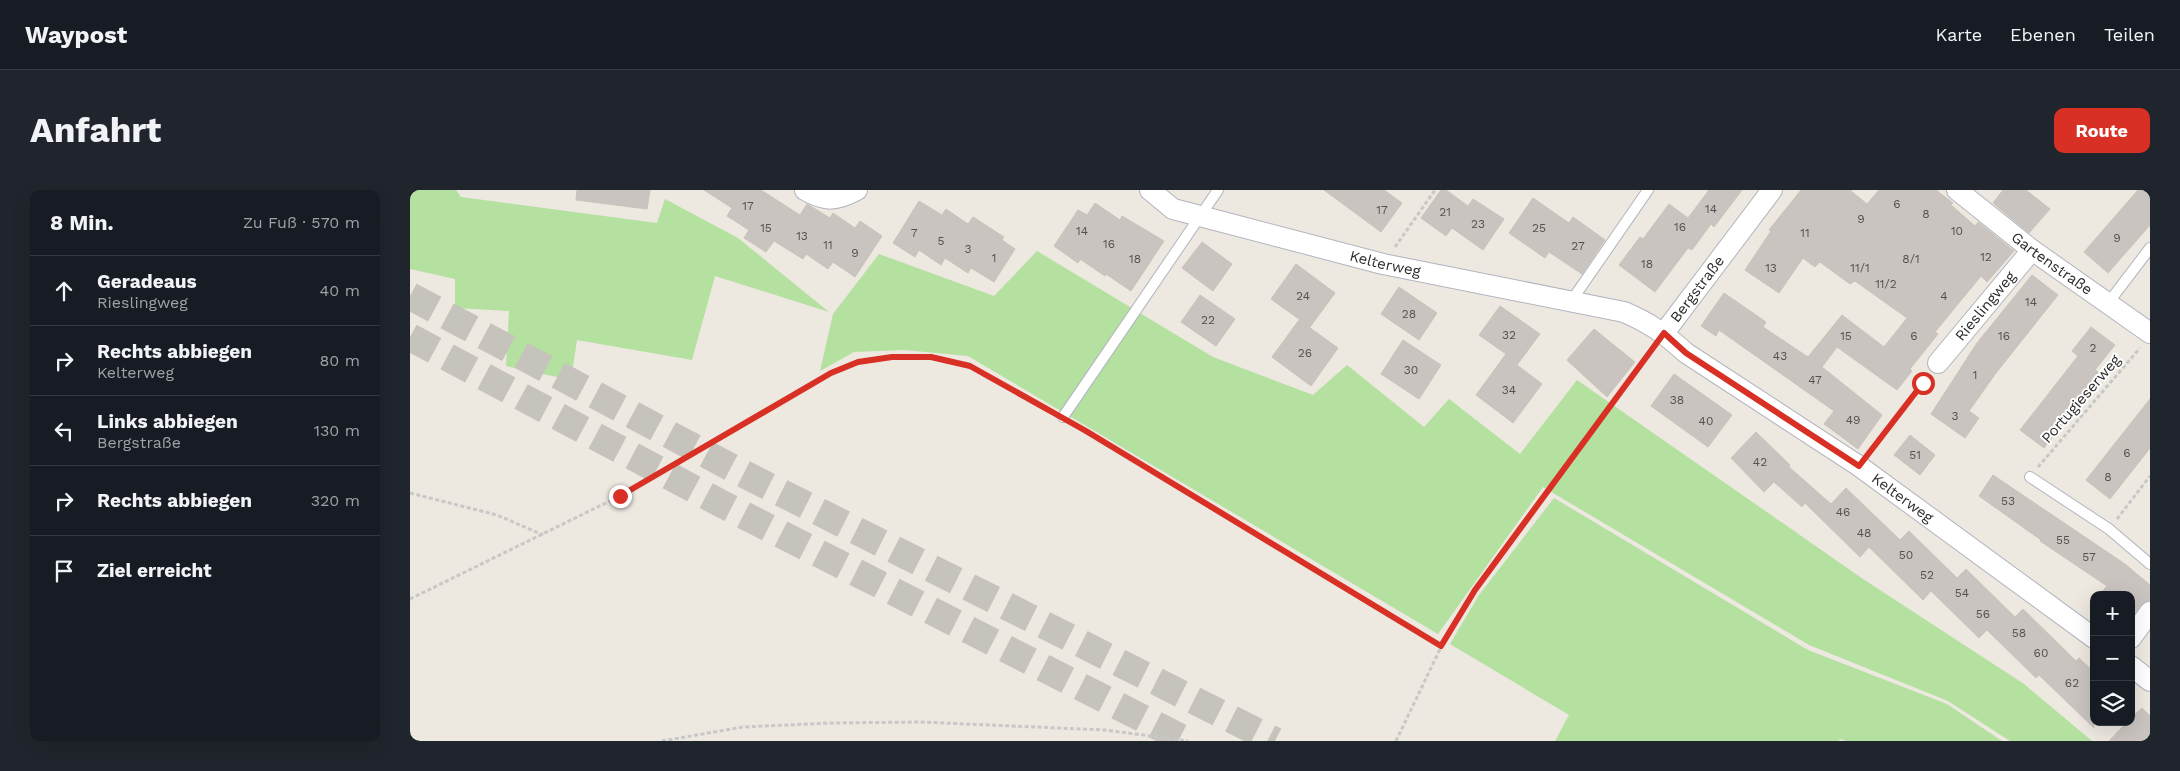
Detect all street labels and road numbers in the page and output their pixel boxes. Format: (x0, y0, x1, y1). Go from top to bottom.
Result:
street label: Gartenstraße (2008, 228, 2096, 299)
street label: Kelterweg (1348, 247, 1422, 280)
street label: Bergstraße (1666, 252, 1728, 326)
street label: Rieslingweg (1951, 268, 2019, 345)
street label: Portugieserweg (2038, 351, 2124, 447)
street label: Kelterweg (1868, 469, 1937, 526)

